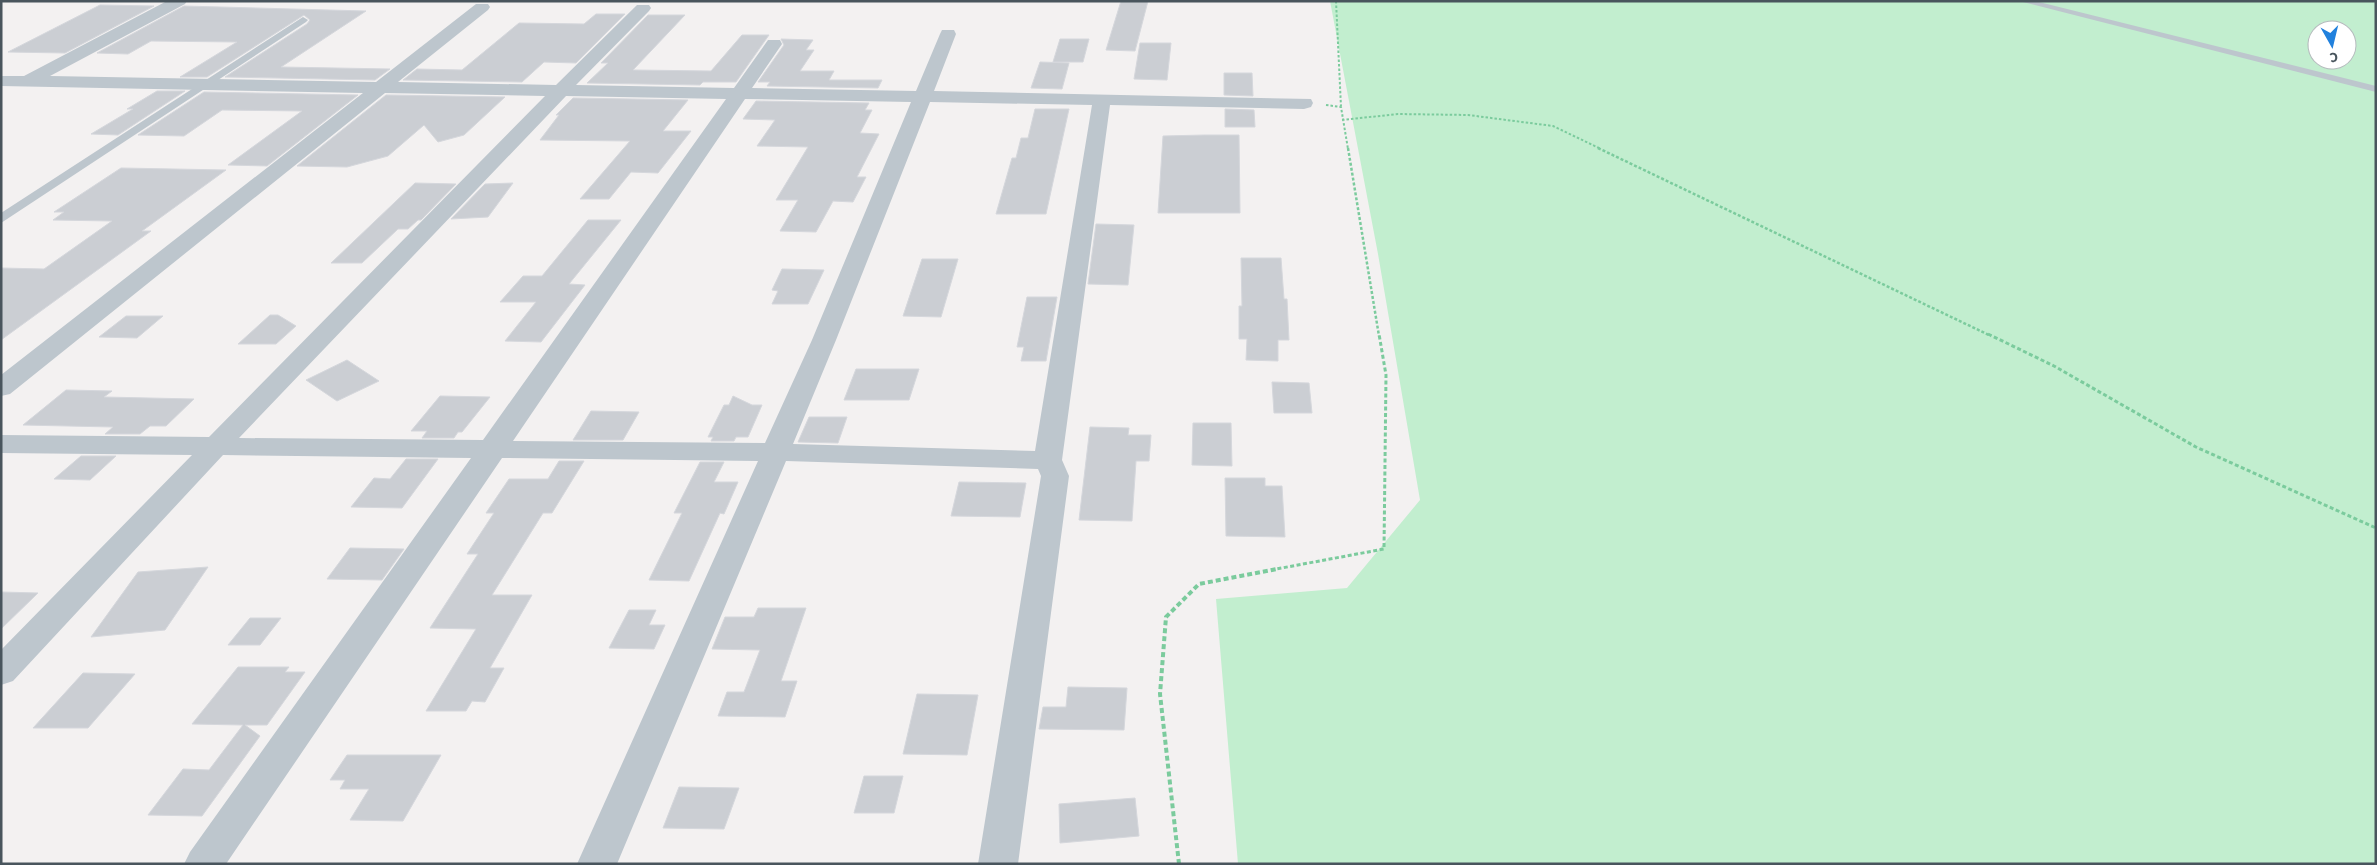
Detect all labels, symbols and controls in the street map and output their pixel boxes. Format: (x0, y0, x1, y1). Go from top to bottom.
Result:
north arrow (2307, 20, 2357, 70)
text: С (2328, 46, 2339, 67)

